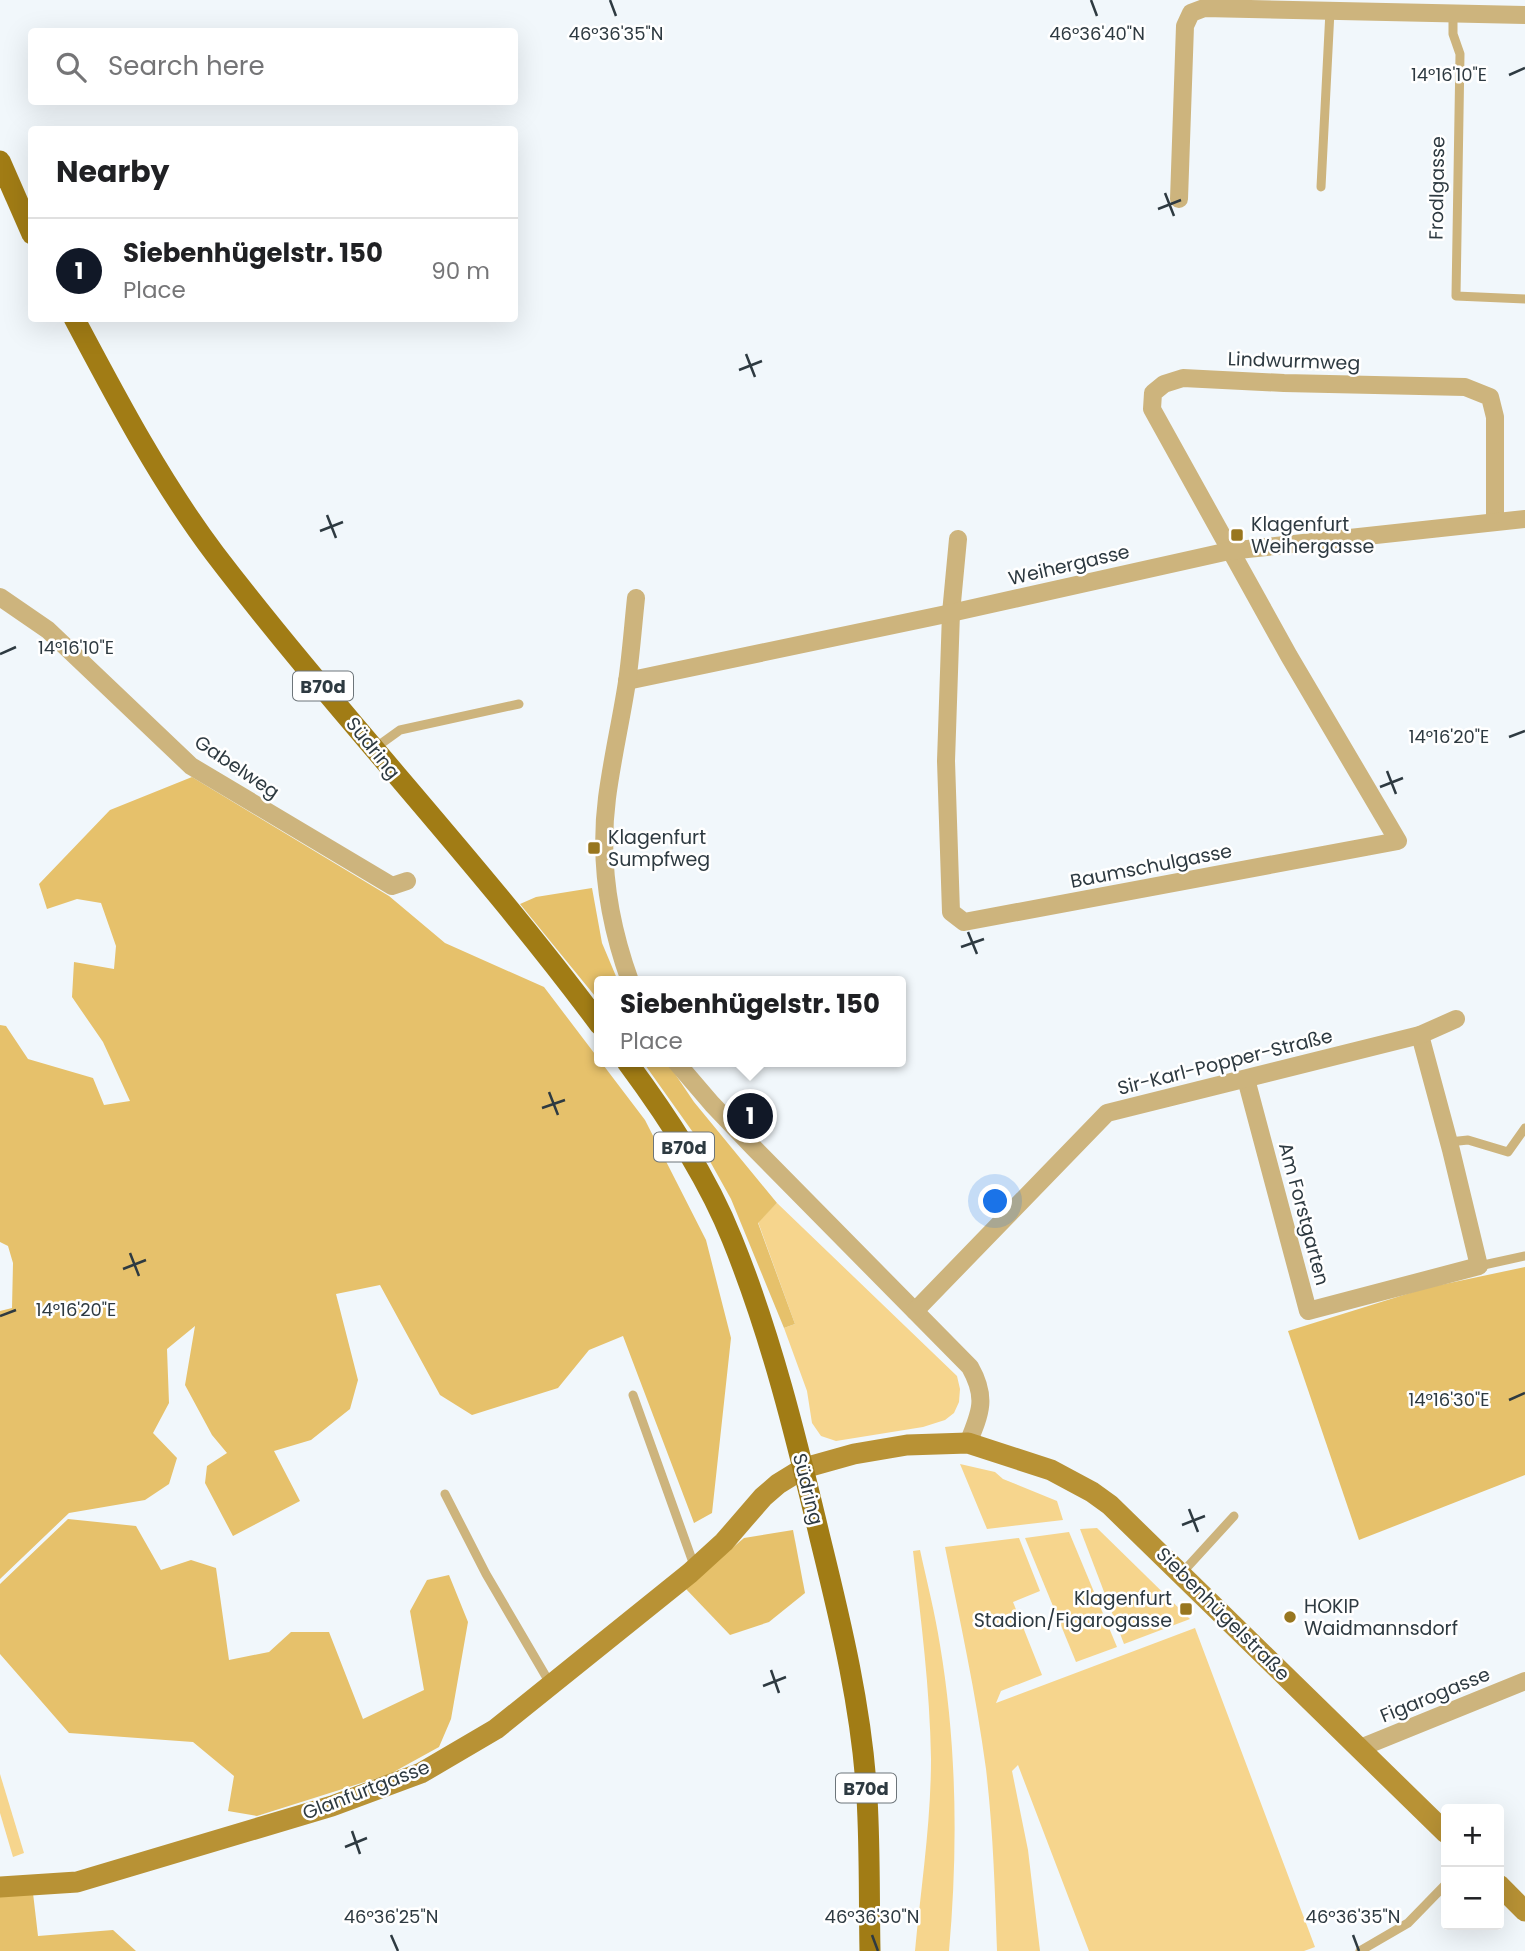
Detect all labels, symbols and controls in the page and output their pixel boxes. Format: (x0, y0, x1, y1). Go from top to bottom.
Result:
text: 46°36'35"N (569, 21, 663, 46)
text: 46°36'40"N (1049, 21, 1145, 46)
search box (28, 28, 518, 105)
icon: search (52, 48, 90, 86)
text: Search here (108, 48, 265, 84)
text: 14°16'10"E (1411, 62, 1487, 87)
street label: Frodlgasse (1423, 136, 1451, 240)
text: Nearby (56, 150, 170, 193)
text: Siebenhügelstr. 150 (123, 235, 383, 271)
text: 1 (75, 255, 83, 287)
text: 90 m (431, 255, 490, 287)
text: Place (123, 274, 186, 306)
street label: Lindwurmweg (1227, 345, 1361, 377)
place label: Klagenfurt Weihergasse (1251, 511, 1374, 560)
marker: Klagenfurt Weihergasse (1229, 527, 1245, 543)
street label: Weihergasse (1006, 538, 1132, 592)
text: 14°16'10"E (38, 635, 114, 660)
road number: B70d (293, 672, 353, 700)
street label: Südring (340, 711, 406, 785)
text: 14°16'20"E (1409, 724, 1489, 749)
street label: Gabelweg (189, 729, 285, 805)
place label: Klagenfurt Sumpfweg (608, 824, 710, 873)
street label: Baumschulgasse (1068, 837, 1234, 895)
marker: Klagenfurt Sumpfweg (586, 840, 602, 856)
popup (594, 976, 906, 1067)
text: Siebenhügelstr. 150 (620, 986, 880, 1022)
street label: Sir-Karl-Popper-Straße (1115, 1022, 1335, 1102)
text: Place (620, 1025, 683, 1057)
pin: 1 (727, 1090, 773, 1142)
road number: B70d (654, 1132, 714, 1162)
street label: Am Forstgarten (1272, 1140, 1336, 1288)
your location (978, 1184, 1012, 1218)
text: 14°16'20"E (36, 1297, 116, 1322)
text: 14°16'30"E (1409, 1387, 1489, 1412)
street label: Südring (786, 1450, 830, 1528)
street label: Siebenhügelstraße (1150, 1541, 1296, 1687)
place label: Klagenfurt Stadion/Figarogasse (974, 1585, 1172, 1634)
place label: HOKIP Waidmannsdorf (1304, 1593, 1458, 1642)
marker: Klagenfurt Stadion/Figarogasse (1178, 1601, 1194, 1617)
marker: HOKIP Waidmannsdorf (1282, 1609, 1298, 1625)
street label: Figarogasse (1376, 1661, 1494, 1729)
street label: Glanfurtgasse (299, 1753, 433, 1827)
road number: B70d (836, 1773, 896, 1802)
map controls (1441, 1804, 1504, 1930)
button: + (1441, 1804, 1504, 1867)
button: − (1441, 1867, 1504, 1930)
text: 46°36'25"N (344, 1904, 438, 1929)
text: 46°36'30"N (825, 1904, 919, 1929)
text: 46°36'35"N (1306, 1904, 1400, 1929)

